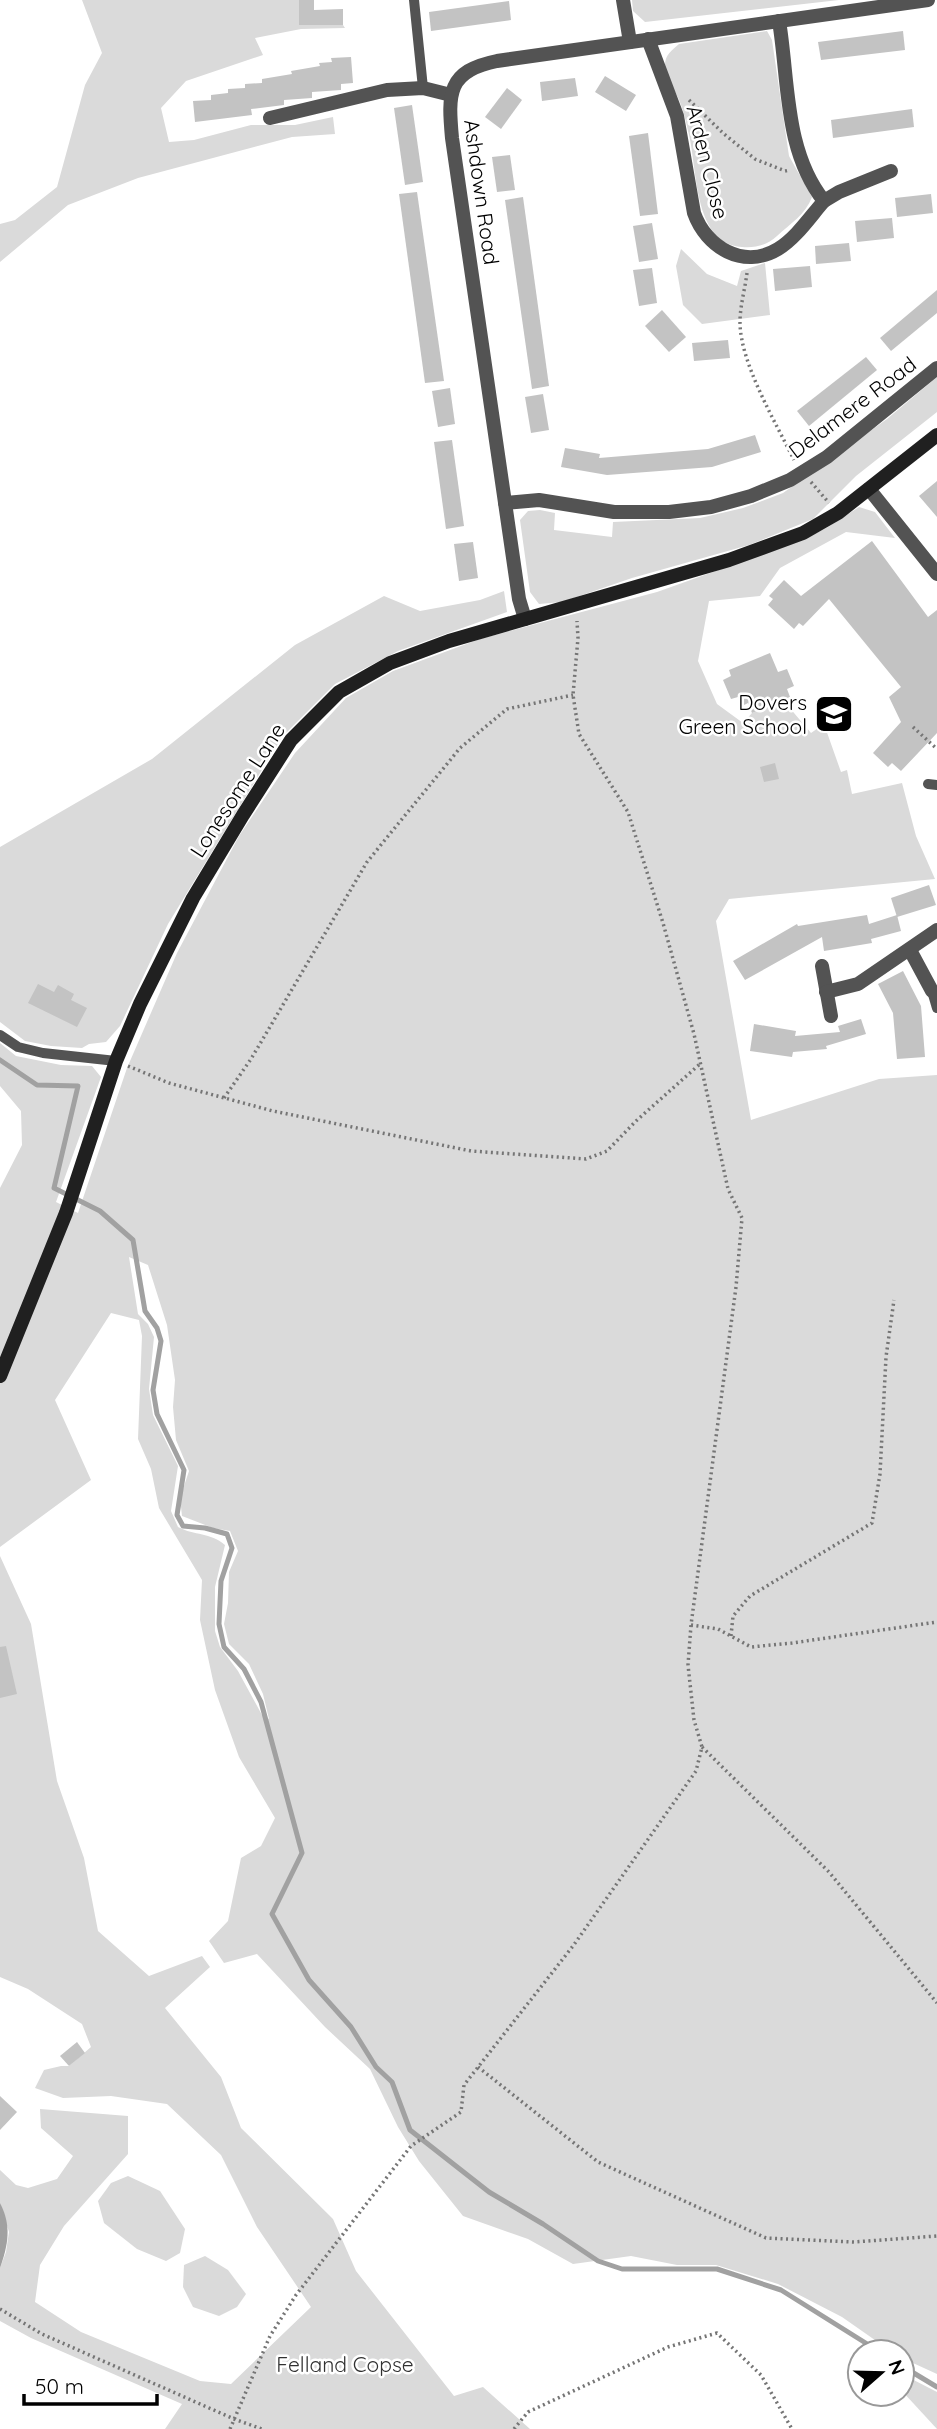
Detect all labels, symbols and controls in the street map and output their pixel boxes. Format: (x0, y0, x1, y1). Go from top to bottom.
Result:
street label: Arden Close (681, 102, 735, 222)
street label: Ashdown Road (459, 118, 505, 266)
street label: Delamere Road (783, 351, 921, 463)
place label: Dovers Green School (678, 689, 807, 739)
school or university icon: Dovers Green School (813, 693, 855, 735)
street label: Lonesome Lane (184, 718, 290, 862)
north arrow (846, 2338, 916, 2408)
park label: Felland Copse (276, 2351, 414, 2377)
text: N (883, 2357, 911, 2378)
scale bar (24, 2362, 158, 2406)
text: 50 m (35, 2373, 84, 2399)

